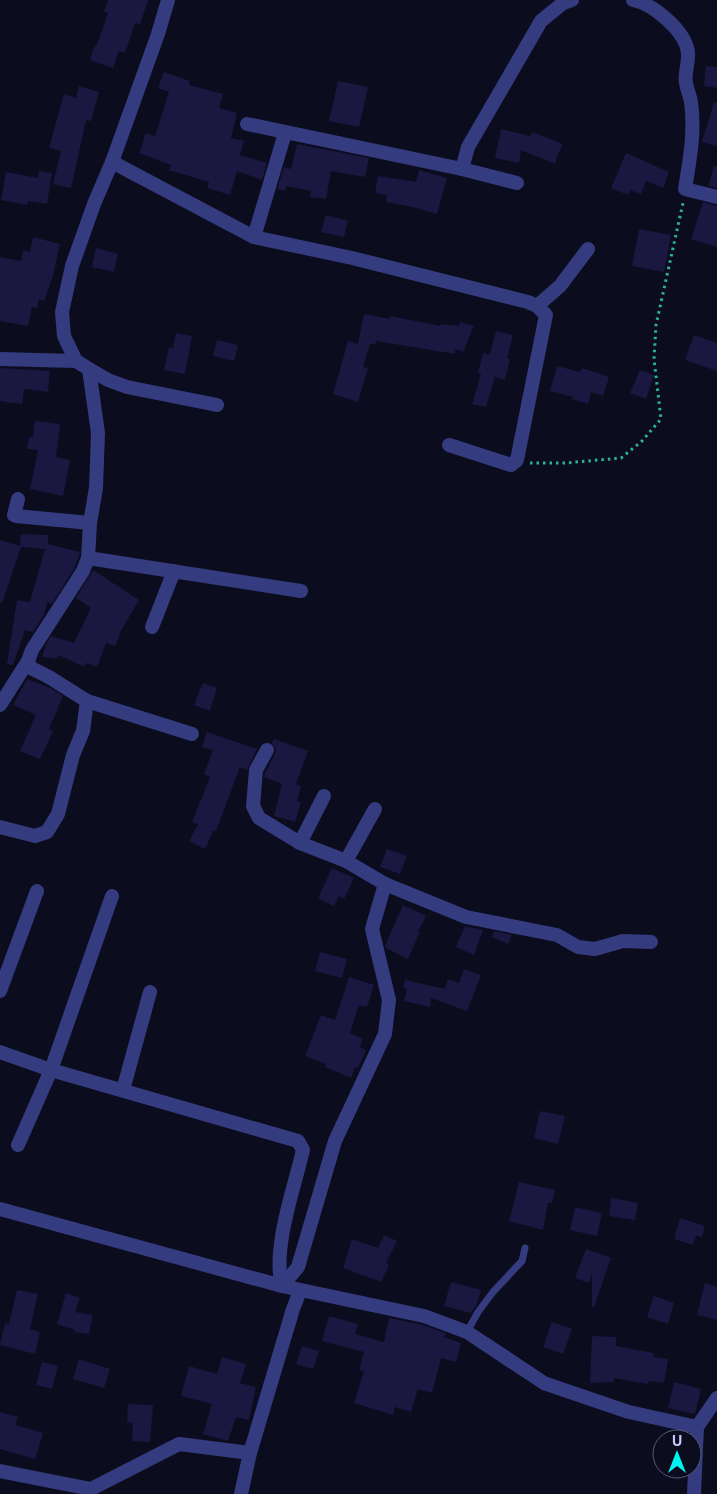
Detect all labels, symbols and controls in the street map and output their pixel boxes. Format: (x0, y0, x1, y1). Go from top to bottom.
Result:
north arrow (652, 1429, 702, 1479)
text: U (672, 1432, 682, 1449)

